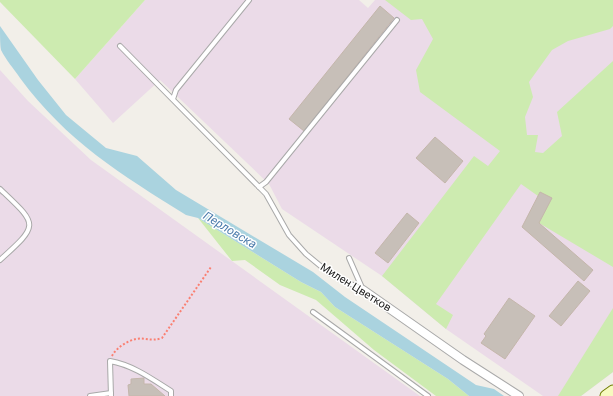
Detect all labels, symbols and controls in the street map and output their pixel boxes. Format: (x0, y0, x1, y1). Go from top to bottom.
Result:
water label: Перловска (201, 209, 259, 251)
street label: Милен Цветков (318, 260, 394, 314)

